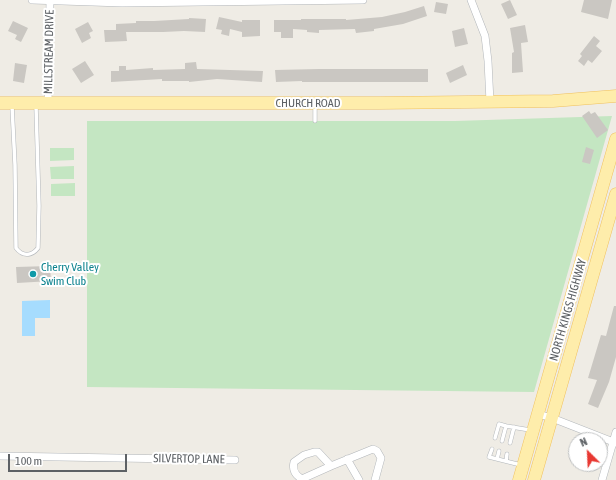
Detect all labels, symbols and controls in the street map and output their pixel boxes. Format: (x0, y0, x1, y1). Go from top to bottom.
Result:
street label: MILLSTREAM DRIVE (41, 10, 57, 94)
street label: CHURCH ROAD (276, 96, 340, 110)
street label: NORTH KINGS HIGHWAY (547, 257, 589, 363)
place label: Cherry Valley Swim Club (41, 260, 99, 288)
marker: Cherry Valley Swim Club (28, 269, 38, 279)
north arrow (568, 432, 608, 472)
text: N (578, 435, 589, 449)
scale bar (10, 446, 129, 472)
street label: SILVERTOP LANE (153, 451, 225, 467)
text: 100 m (15, 454, 42, 468)

